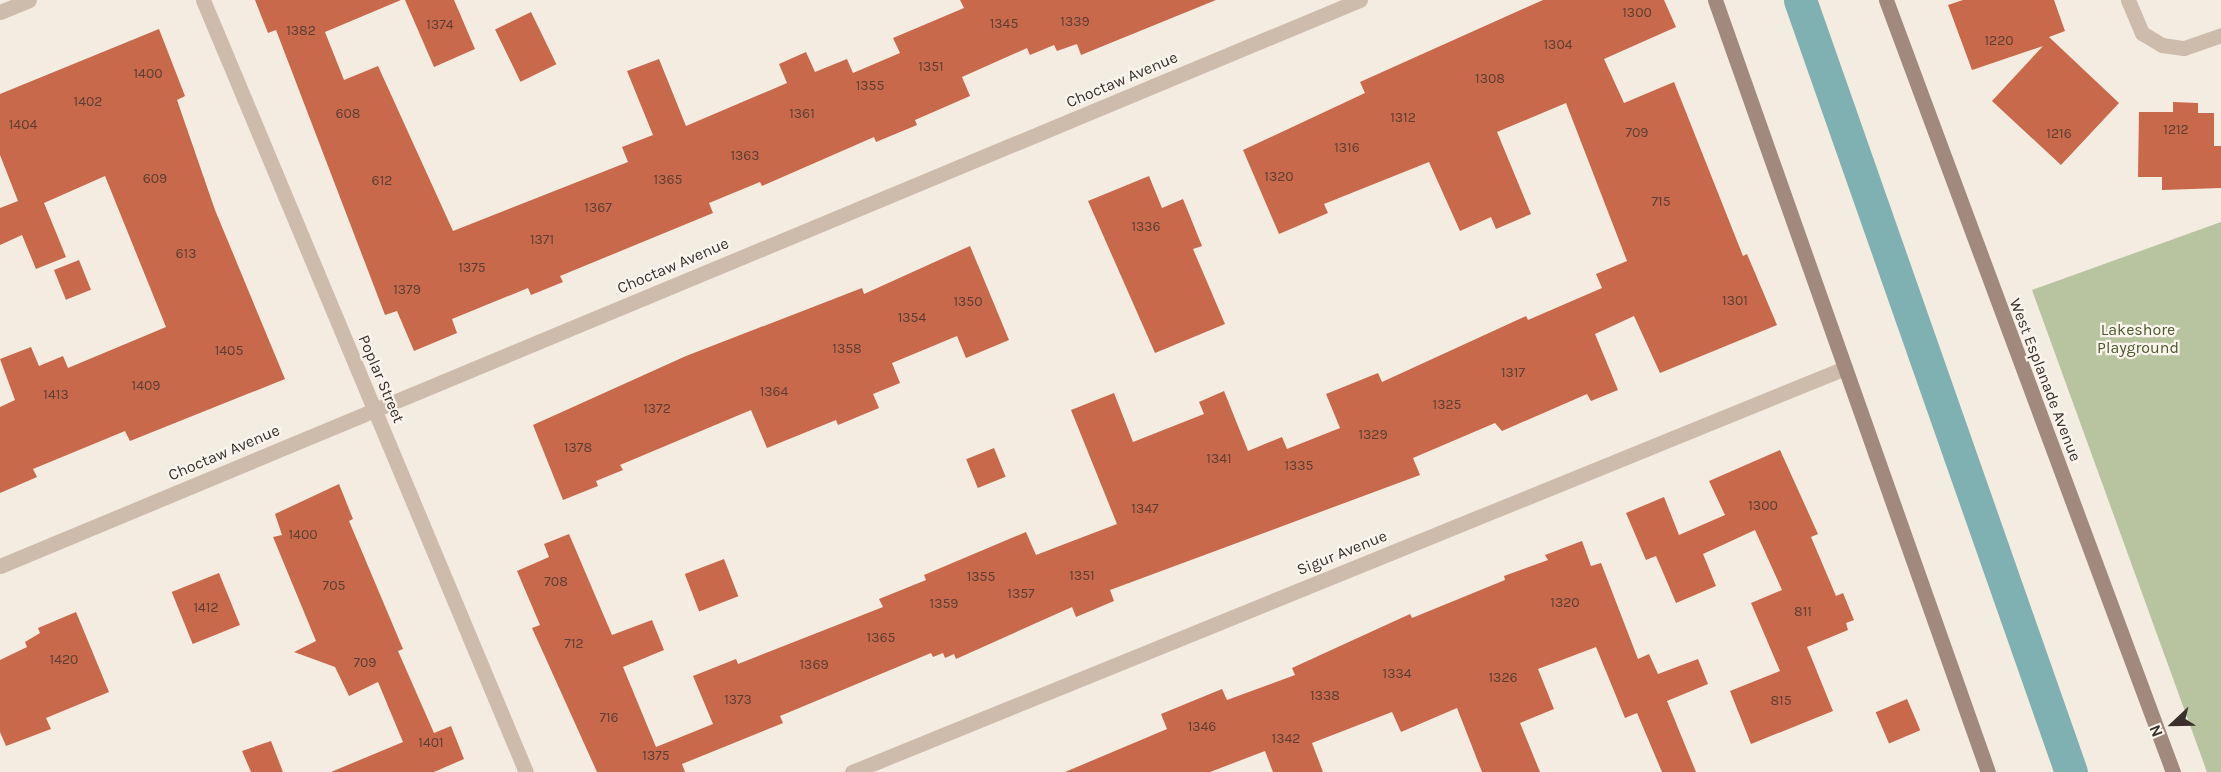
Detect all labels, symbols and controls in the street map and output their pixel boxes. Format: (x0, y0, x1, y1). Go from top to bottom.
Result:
house number: 1300 (1622, 5, 1652, 21)
house number: 1339 (1060, 14, 1090, 30)
house number: 1345 (990, 16, 1018, 32)
house number: 1374 (426, 17, 454, 33)
house number: 1382 (286, 23, 316, 39)
house number: 1220 (1984, 33, 2014, 49)
house number: 1304 (1543, 37, 1573, 53)
street label: Choctaw Avenue (1063, 48, 1181, 112)
house number: 1351 (918, 59, 944, 75)
house number: 1400 (133, 66, 163, 82)
house number: 1308 (1475, 71, 1505, 87)
house number: 1355 (856, 78, 884, 94)
house number: 1402 (74, 94, 102, 110)
house number: 608 (336, 106, 360, 122)
house number: 1361 (789, 106, 815, 122)
house number: 1312 (1390, 110, 1416, 126)
house number: 1404 (9, 117, 37, 133)
house number: 1212 (2163, 122, 2189, 138)
house number: 709 (1625, 125, 1649, 141)
house number: 1216 (2046, 126, 2072, 142)
house number: 1316 (1334, 140, 1360, 156)
house number: 1363 (730, 148, 760, 164)
house number: 1320 (1264, 169, 1294, 185)
house number: 609 (143, 171, 167, 187)
house number: 1365 (654, 172, 682, 188)
house number: 612 (372, 173, 392, 189)
house number: 715 (1651, 194, 1671, 210)
house number: 1367 (584, 200, 612, 216)
house number: 1336 (1131, 219, 1161, 235)
house number: 1371 (530, 232, 554, 248)
street label: Choctaw Avenue (614, 234, 732, 298)
house number: 613 (176, 246, 196, 262)
house number: 1375 (458, 260, 486, 276)
house number: 1379 (393, 282, 421, 298)
house number: 1301 (1722, 293, 1748, 309)
house number: 1350 (953, 294, 983, 310)
street label: West Esplanade Avenue (2005, 296, 2085, 464)
house number: 1354 (898, 310, 926, 326)
park label: Lakeshore Playground (2097, 320, 2179, 358)
street label: Poplar Street (354, 332, 408, 426)
house number: 1358 (832, 341, 862, 357)
house number: 1405 (215, 343, 243, 359)
house number: 1317 (1501, 365, 1525, 381)
house number: 1409 (132, 378, 160, 394)
house number: 1364 (760, 384, 788, 400)
house number: 1413 (43, 387, 69, 403)
house number: 1325 (1433, 397, 1461, 413)
house number: 1372 (643, 401, 671, 417)
street label: Choctaw Avenue (165, 421, 283, 485)
house number: 1329 (1358, 427, 1388, 443)
house number: 1378 (564, 440, 592, 456)
house number: 1341 (1206, 451, 1232, 467)
house number: 1335 (1284, 458, 1314, 474)
house number: 1300 (1748, 498, 1778, 514)
house number: 1347 (1131, 501, 1159, 517)
street label: Sigur Avenue (1294, 526, 1390, 580)
house number: 1400 (288, 527, 318, 543)
house number: 1351 (1069, 568, 1095, 584)
house number: 1355 (967, 569, 995, 585)
house number: 708 (544, 574, 568, 590)
house number: 705 (323, 578, 345, 594)
house number: 1357 (1007, 586, 1035, 602)
house number: 1320 (1550, 595, 1580, 611)
house number: 1359 (930, 596, 958, 612)
house number: 1412 (193, 600, 219, 616)
house number: 811 (1794, 604, 1812, 620)
house number: 1365 (867, 630, 895, 646)
house number: 712 (564, 636, 584, 652)
house number: 1420 (50, 652, 78, 668)
house number: 709 (353, 655, 377, 671)
house number: 1369 (799, 657, 829, 673)
house number: 1334 (1383, 666, 1411, 682)
house number: 1326 (1488, 670, 1518, 686)
house number: 1338 (1310, 688, 1340, 704)
house number: 1373 (724, 692, 752, 708)
house number: 815 (1770, 693, 1792, 709)
north arrow (2143, 694, 2203, 754)
house number: 716 (599, 710, 619, 726)
house number: 1346 (1188, 719, 1216, 735)
text: N (2145, 722, 2167, 740)
house number: 1342 (1272, 731, 1300, 747)
house number: 1401 (418, 735, 444, 751)
house number: 1375 (642, 748, 670, 764)

